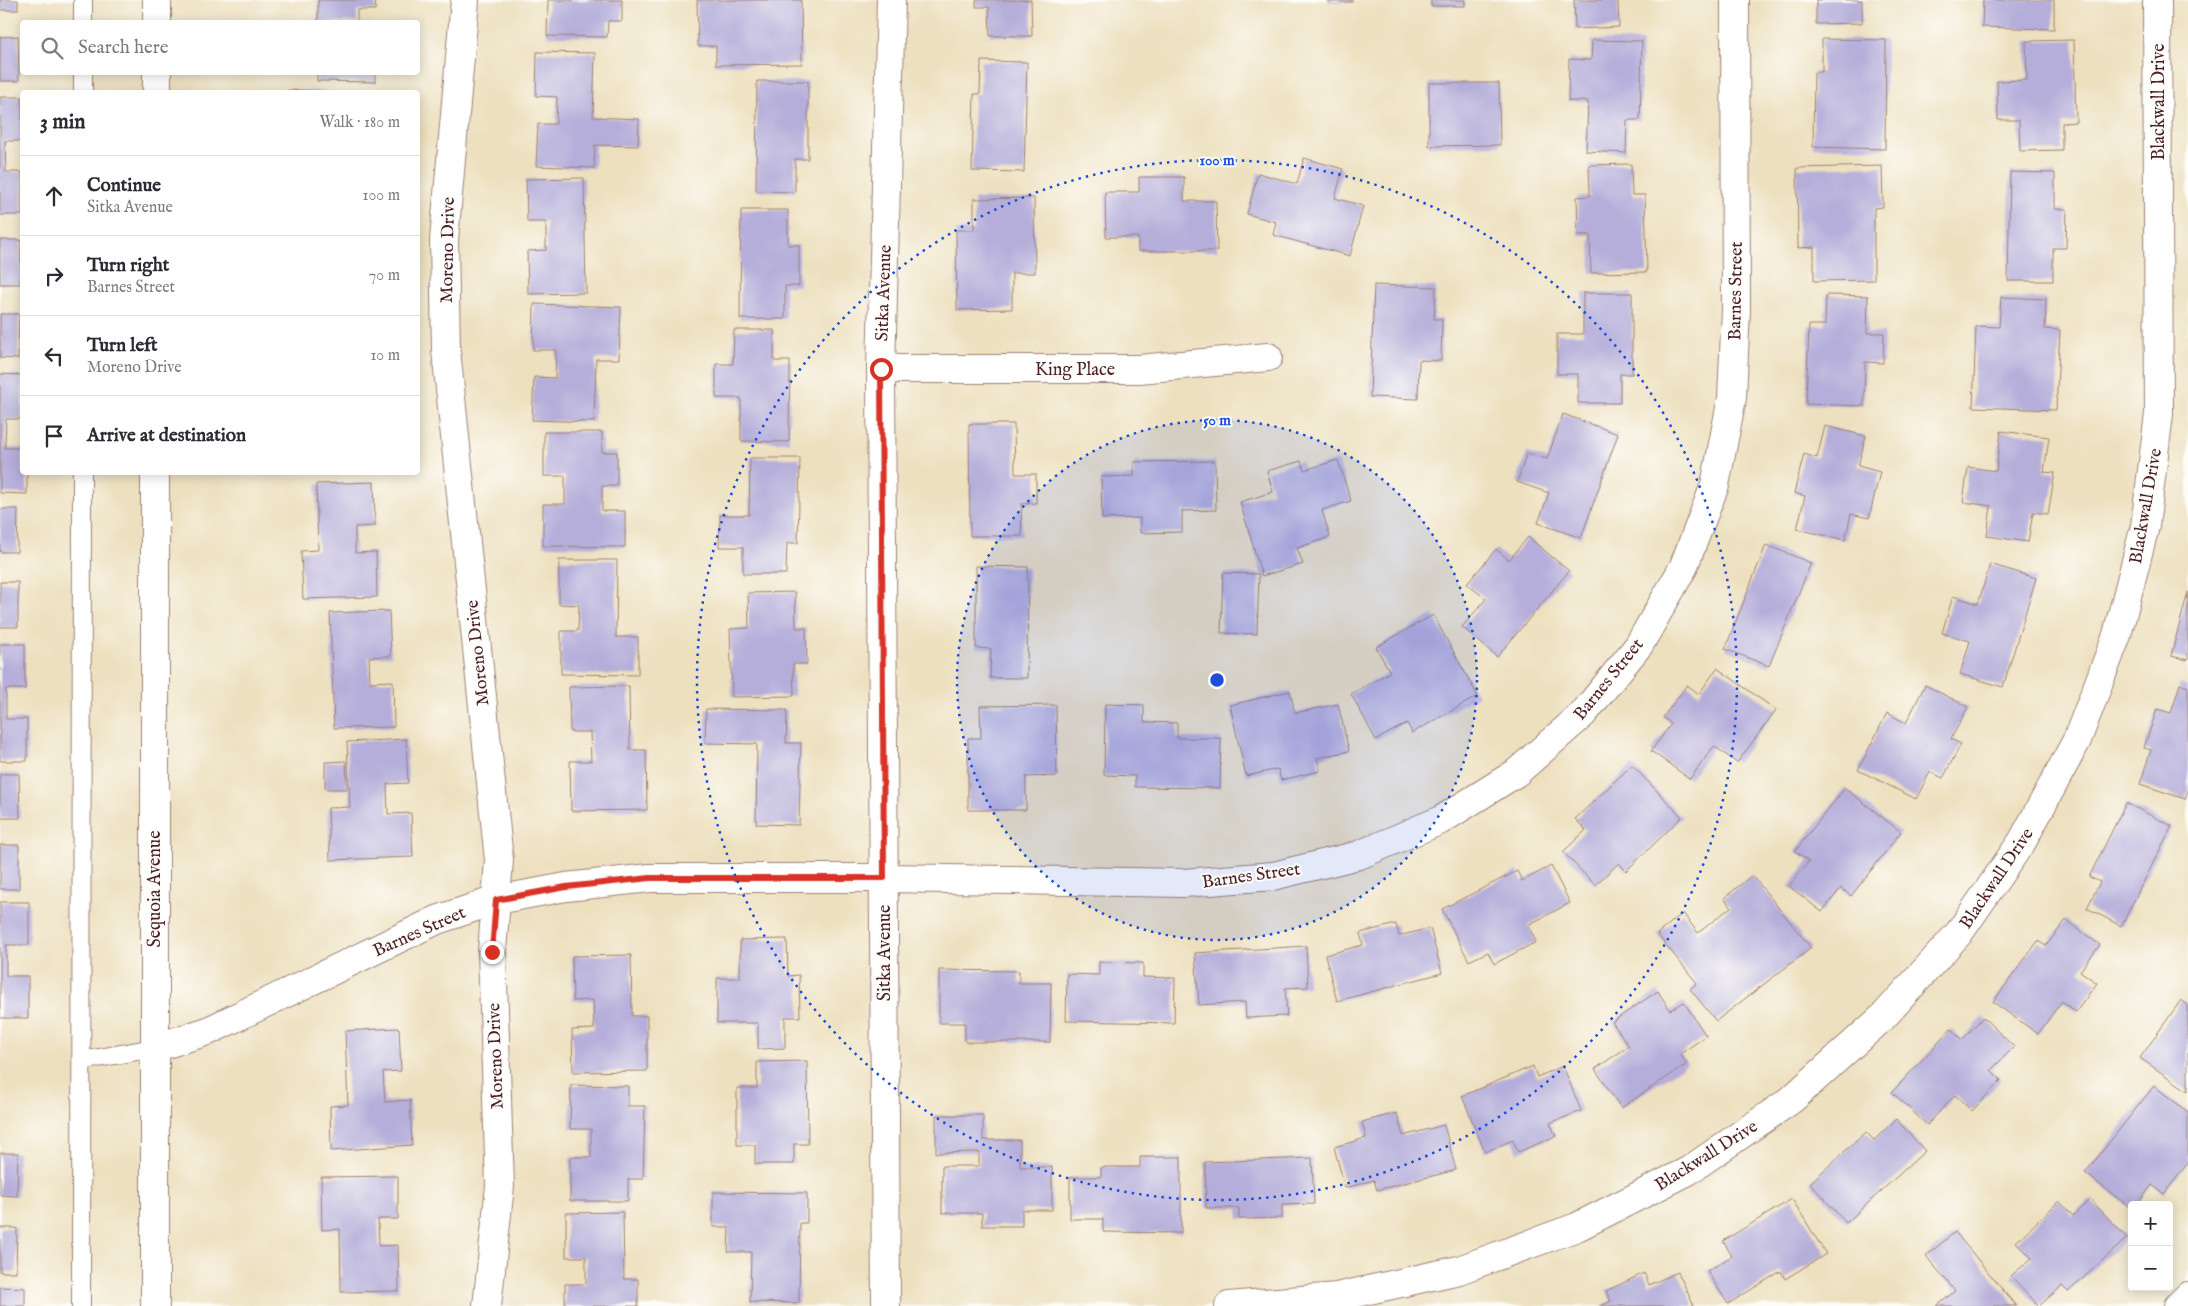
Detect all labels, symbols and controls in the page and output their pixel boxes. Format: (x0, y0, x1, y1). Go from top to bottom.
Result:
search box (20, 20, 420, 75)
icon: search (38, 34, 66, 62)
text: Search here (78, 36, 169, 60)
street label: Blackwall Drive (2148, 43, 2171, 161)
text: 3 min (40, 109, 85, 136)
text: Walk · 180 m (319, 113, 400, 133)
text: 100 m (1199, 151, 1235, 170)
text: Continue (87, 174, 161, 198)
icon: ahead (40, 182, 68, 210)
text: 100 m (363, 186, 400, 206)
street label: Moreno Drive (436, 197, 461, 303)
text: Sitka Avenue (87, 198, 173, 218)
street label: Barnes Street (1724, 241, 1749, 341)
street label: Sitka Avenue (871, 244, 898, 342)
text: Turn right (87, 254, 169, 278)
icon: right (40, 262, 68, 290)
text: 70 m (369, 266, 400, 286)
text: Barnes Street (87, 278, 175, 298)
text: Turn left (87, 334, 158, 358)
icon: left (40, 342, 68, 370)
text: 10 m (370, 346, 400, 366)
text: Moreno Drive (87, 358, 182, 378)
route start (870, 358, 893, 381)
street label: King Place (1035, 359, 1115, 382)
text: 50 m (1203, 411, 1231, 430)
icon: arrive (40, 422, 68, 450)
text: Arrive at destination (87, 424, 246, 448)
street label: Blackwall Drive (2125, 447, 2168, 566)
street label: Moreno Drive (461, 599, 495, 707)
street label: Barnes Street (1569, 634, 1649, 726)
centre of rings (1208, 671, 1226, 689)
street label: Blackwall Drive (1955, 824, 2040, 934)
street label: Sequoia Avenue (144, 831, 167, 947)
street label: Barnes Street (1201, 858, 1302, 895)
street label: Barnes Street (370, 902, 470, 963)
street label: Sitka Avenue (874, 905, 897, 1001)
route end (481, 941, 504, 964)
street label: Moreno Drive (483, 1002, 510, 1110)
street label: Blackwall Drive (1651, 1115, 1763, 1197)
map controls (2128, 1201, 2173, 1291)
button: + (2128, 1201, 2173, 1246)
button: − (2128, 1246, 2173, 1291)

